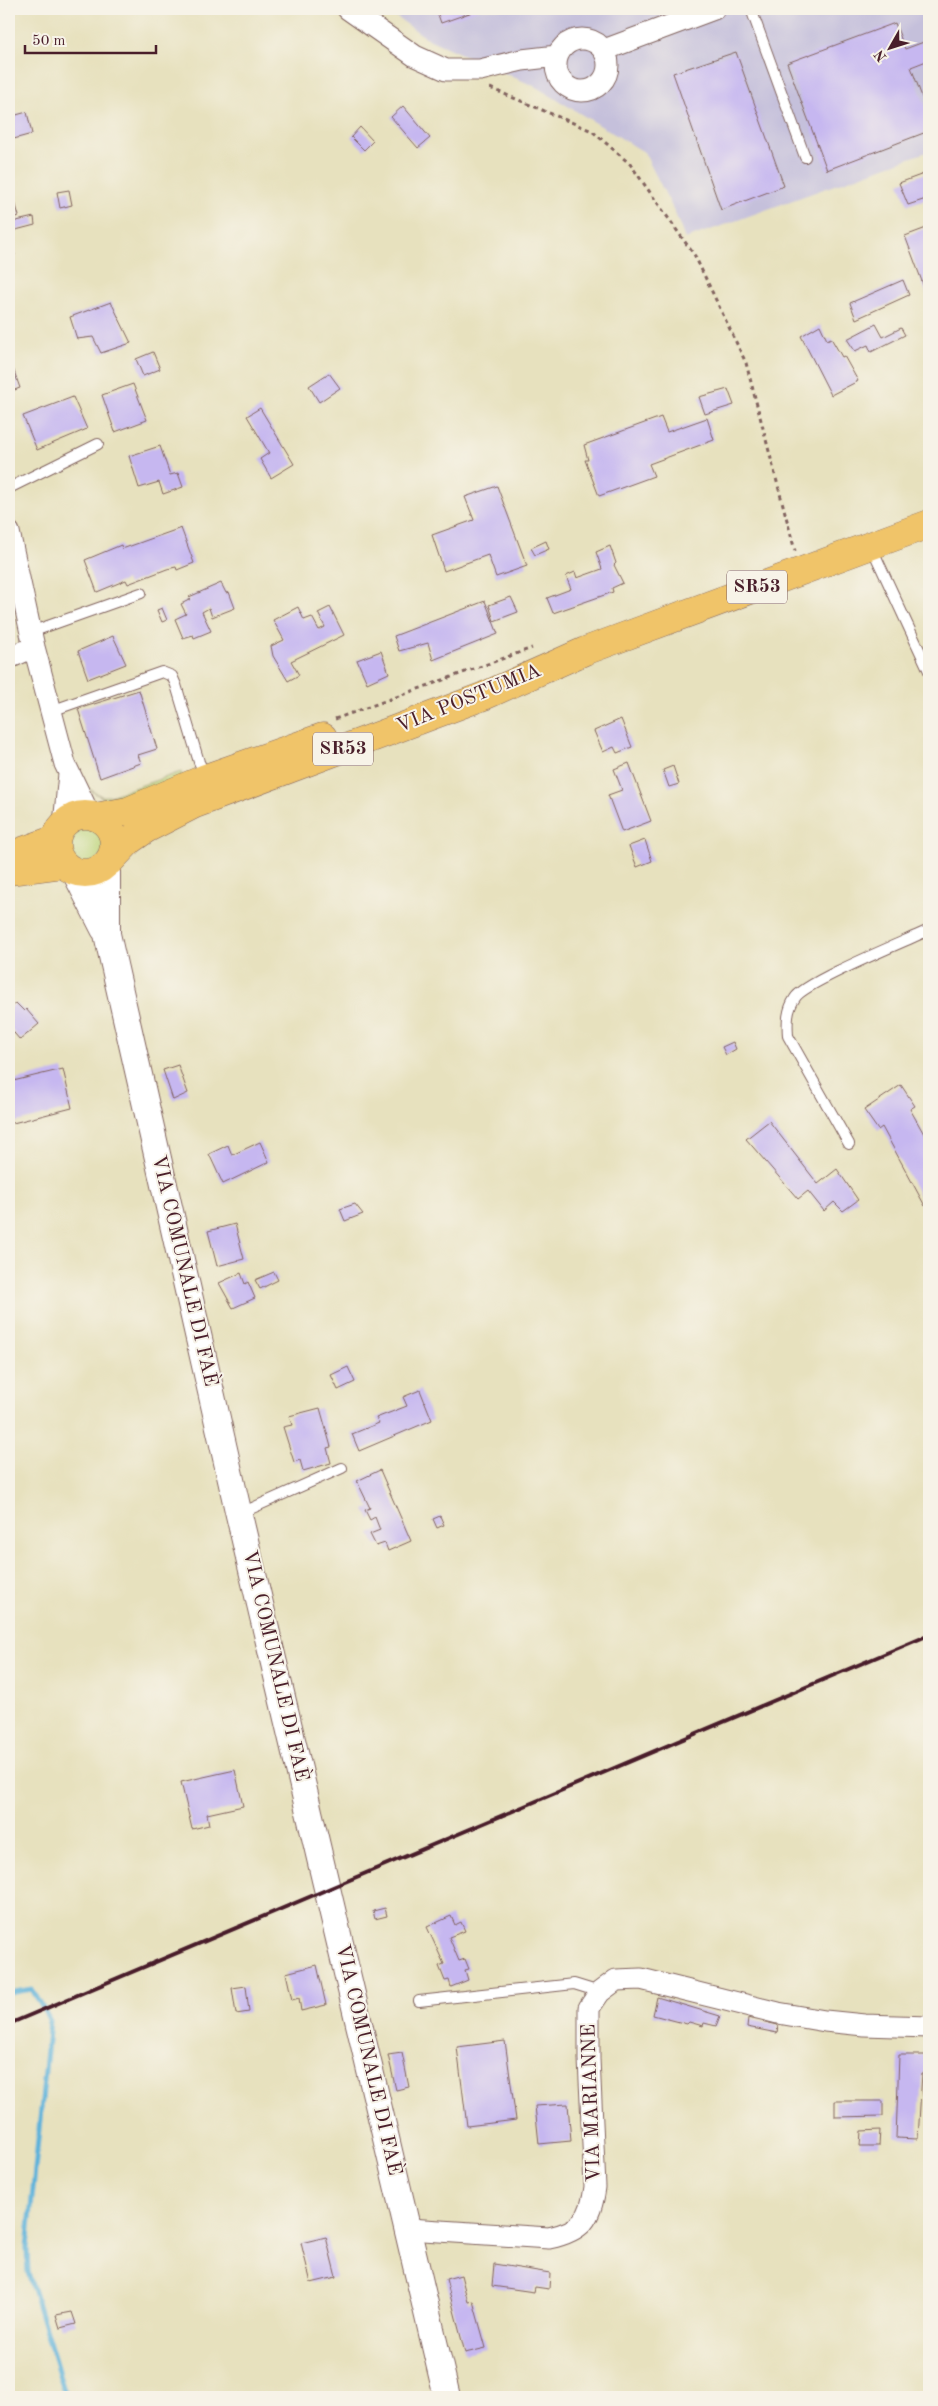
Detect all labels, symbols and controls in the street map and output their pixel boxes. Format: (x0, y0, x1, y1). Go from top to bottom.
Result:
scale bar (25, 22, 156, 54)
north arrow (866, 22, 916, 72)
text: 50 m (32, 34, 66, 49)
text: N (872, 47, 889, 64)
road number: SR53 (727, 570, 787, 604)
street label: VIA POSTUMIA (394, 661, 544, 737)
road number: SR53 (313, 732, 373, 766)
street label: VIA COMUNALE DI FAÈ (148, 1153, 223, 1389)
street label: VIA COMUNALE DI FAÈ (239, 1548, 314, 1784)
street label: VIA COMUNALE DI FAÈ (332, 1942, 407, 2178)
street label: VIA MARIANNE (579, 2024, 605, 2182)

